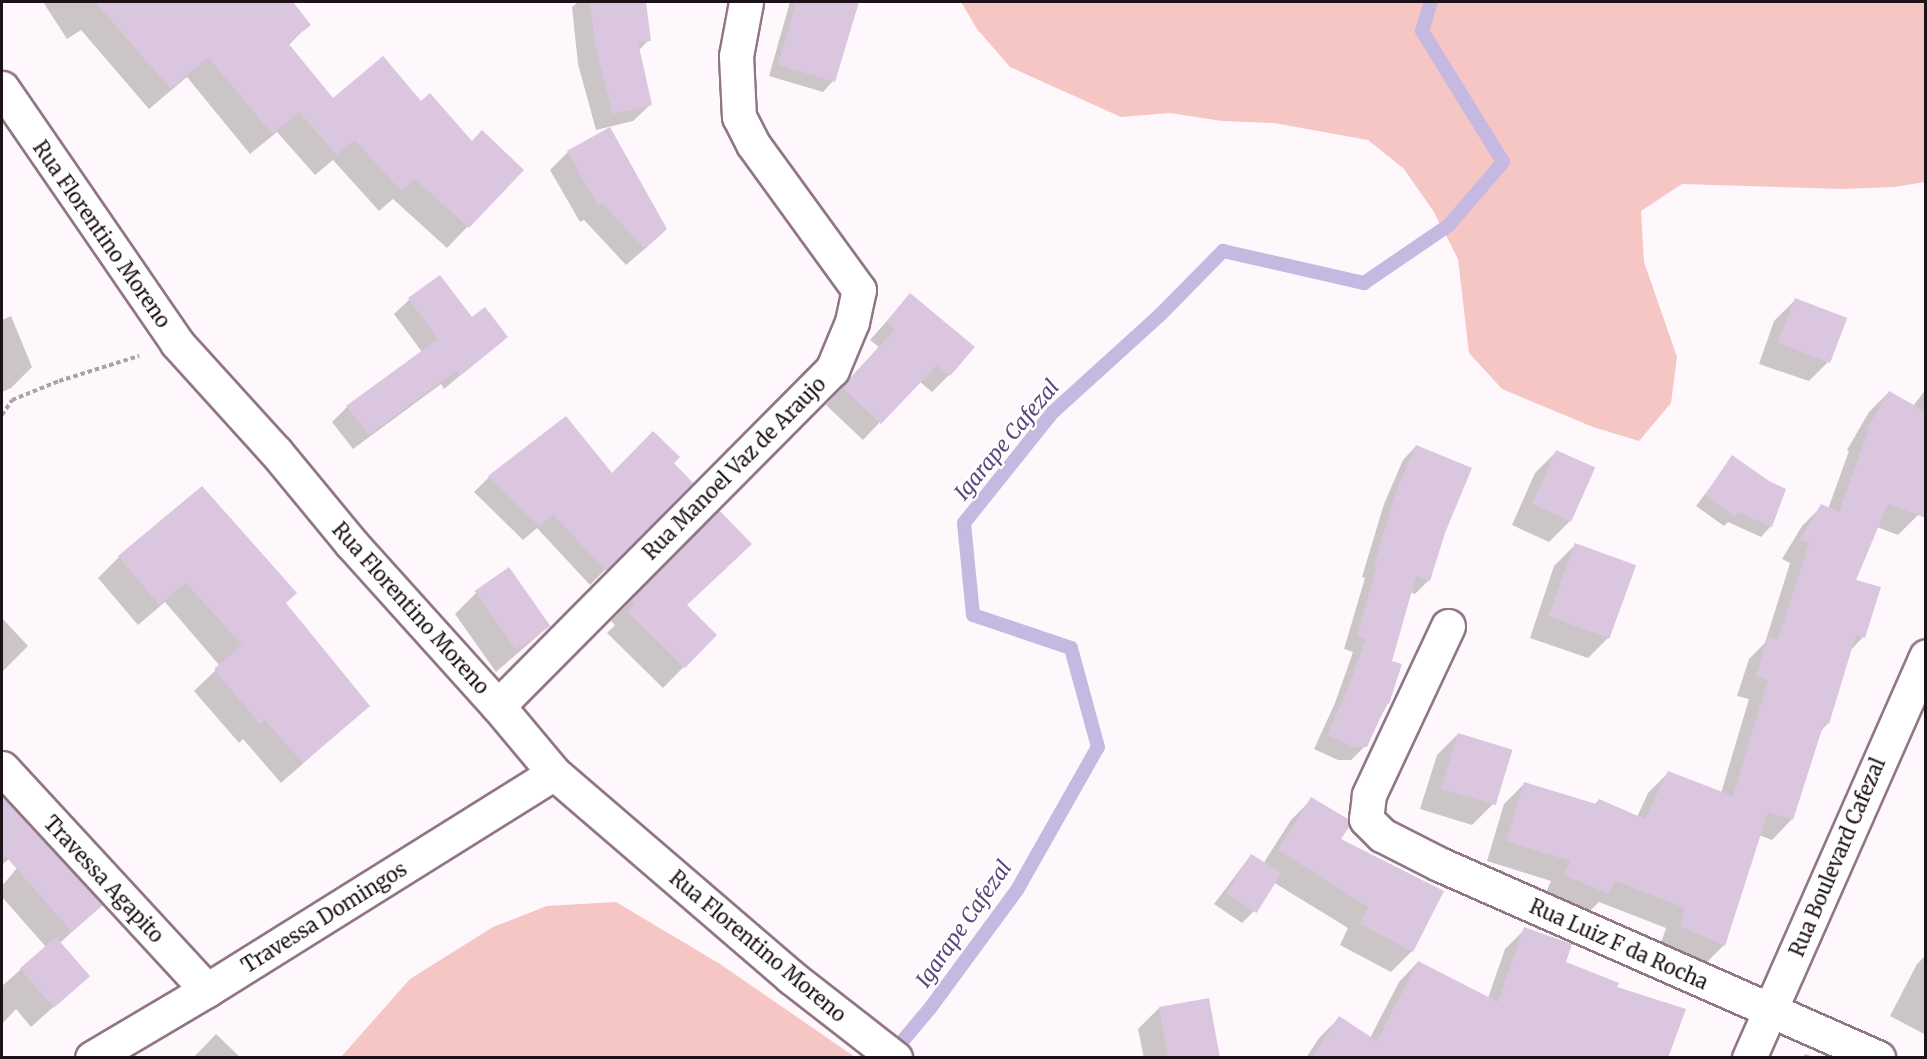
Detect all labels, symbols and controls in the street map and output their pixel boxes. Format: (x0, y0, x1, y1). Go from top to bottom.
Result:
street label: Rua Florentino Moreno (28, 136, 176, 332)
street label: Rua Manoel Vaz de Araujo (638, 372, 830, 564)
water label: Igarape Cafezal (950, 375, 1064, 505)
street label: Rua Florentino Moreno (328, 517, 494, 699)
street label: Rua Boulevard Cafezal (1784, 754, 1890, 960)
street label: Travessa Agapito (39, 811, 169, 947)
street label: Travessa Domingos (237, 856, 411, 978)
water label: Igarape Cafezal (911, 856, 1017, 992)
street label: Rua Florentino Moreno (665, 865, 851, 1027)
street label: Rua Luiz F da Rocha (1526, 894, 1712, 994)

